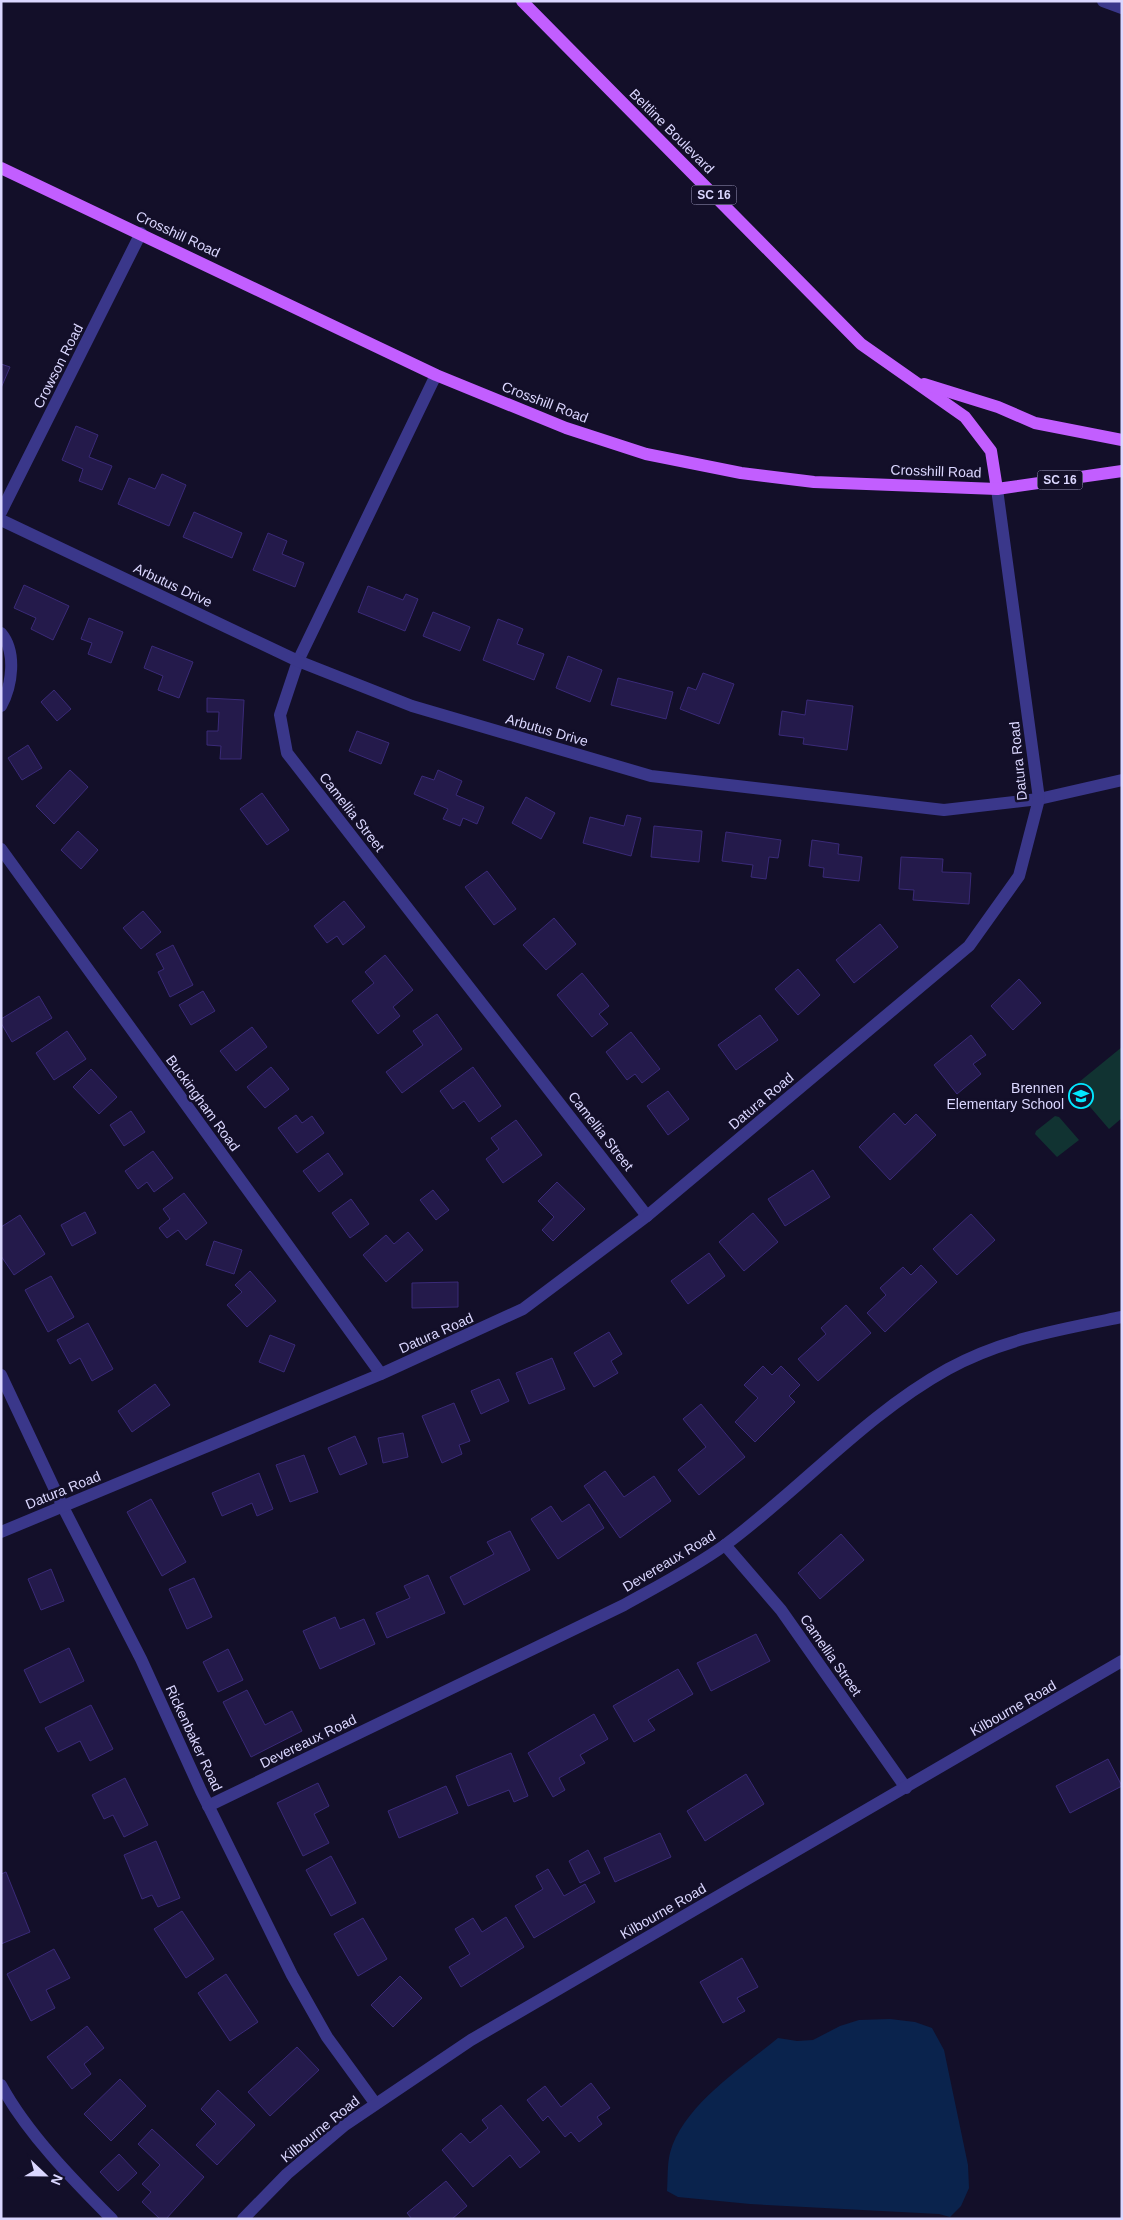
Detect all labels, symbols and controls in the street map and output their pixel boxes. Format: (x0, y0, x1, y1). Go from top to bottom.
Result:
street label: Beltline Boulevard (626, 85, 718, 177)
road number: SC 16 (692, 186, 736, 204)
street label: Crosshill Road (133, 208, 223, 260)
street label: Crowson Road (30, 321, 86, 411)
street label: Crosshill Road (500, 378, 590, 426)
street label: Crosshill Road (890, 461, 982, 481)
road number: SC 16 (1038, 470, 1082, 490)
street label: Arbutus Drive (131, 560, 215, 610)
street label: Arbutus Drive (504, 711, 590, 749)
street label: Datura Road (1006, 721, 1030, 801)
street label: Camellia Street (316, 769, 388, 855)
street label: Buckingham Road (163, 1052, 243, 1154)
street label: Datura Road (725, 1069, 797, 1133)
place label: Brennen Elementary School (946, 1080, 1064, 1112)
school or university icon: Brennen Elementary School (1068, 1083, 1094, 1109)
street label: Camellia Street (565, 1088, 637, 1174)
street label: Datura Road (396, 1310, 476, 1356)
street label: Datura Road (23, 1468, 103, 1512)
street label: Devereaux Road (620, 1527, 718, 1595)
street label: Camellia Street (797, 1611, 865, 1699)
street label: Kilbourne Road (967, 1677, 1059, 1739)
street label: Rickenbaker Road (162, 1682, 226, 1794)
street label: Devereaux Road (257, 1711, 359, 1771)
street label: Kilbourne Road (617, 1880, 709, 1942)
street label: Kilbourne Road (277, 2092, 363, 2166)
north arrow (20, 2150, 70, 2200)
text: N (48, 2172, 66, 2188)

